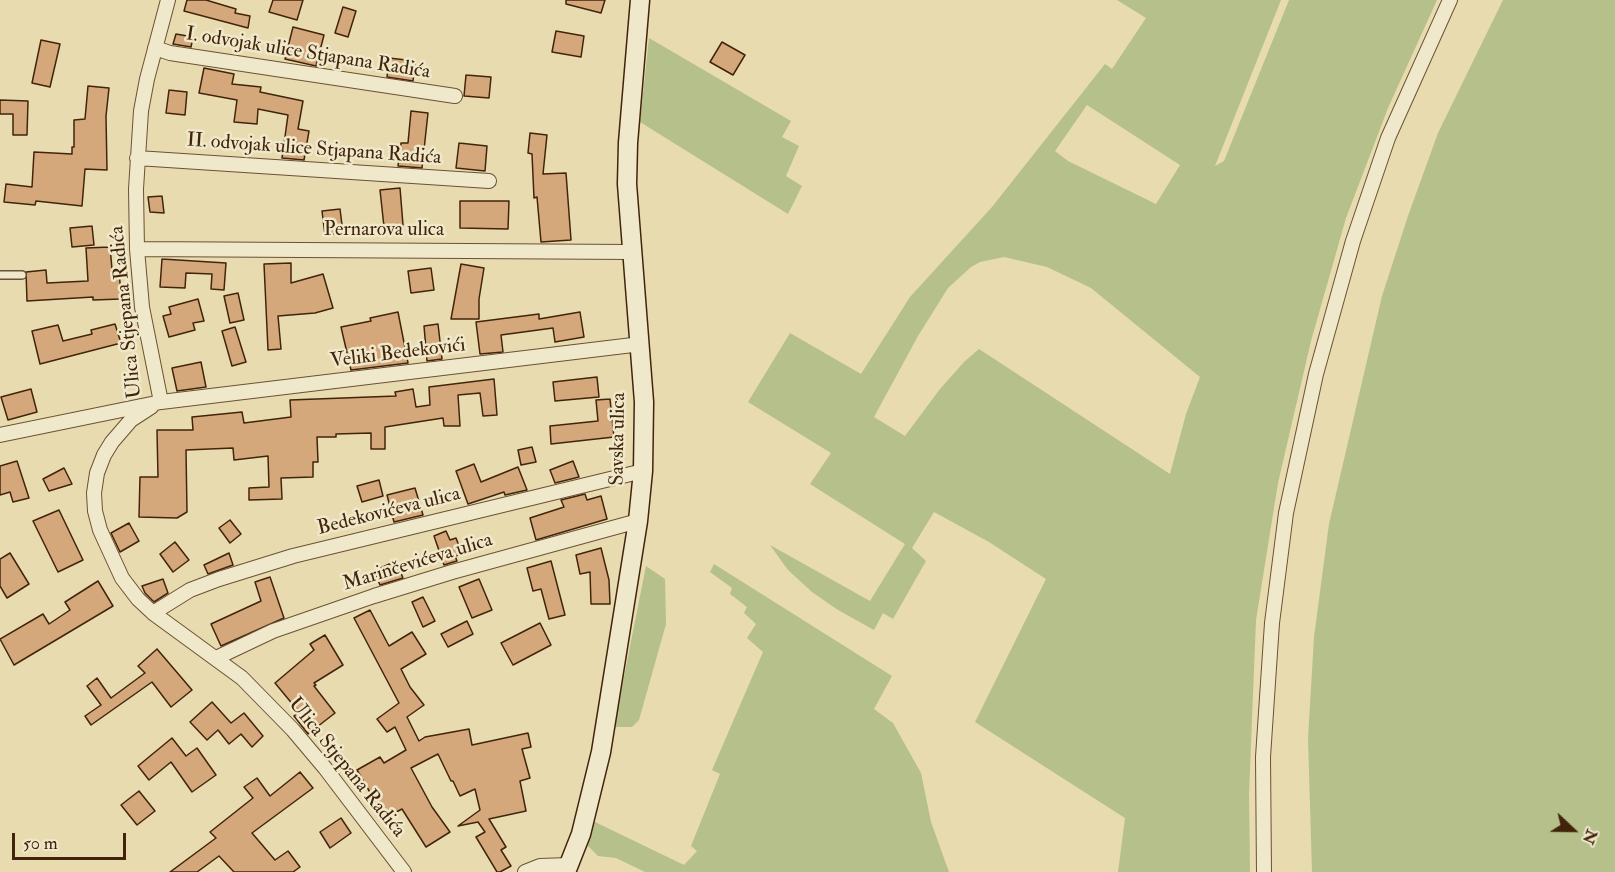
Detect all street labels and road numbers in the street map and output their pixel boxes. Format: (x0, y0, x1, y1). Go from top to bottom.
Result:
street label: I. odvojak ulice Stjapana Radića (184, 23, 432, 85)
street label: II. odvojak ulice Stjapana Radića (186, 129, 442, 171)
street label: Pernarova ulica (324, 219, 444, 243)
street label: Ulica Stjepana Radića (106, 225, 148, 399)
street label: Veliki Bedekovići (329, 334, 467, 374)
street label: Savska ulica (606, 392, 632, 486)
street label: Bedekovićeva ulica (315, 483, 463, 541)
street label: Marinčevićeva ulica (340, 529, 496, 597)
street label: Ulica Stjepana Radića (282, 693, 410, 843)

